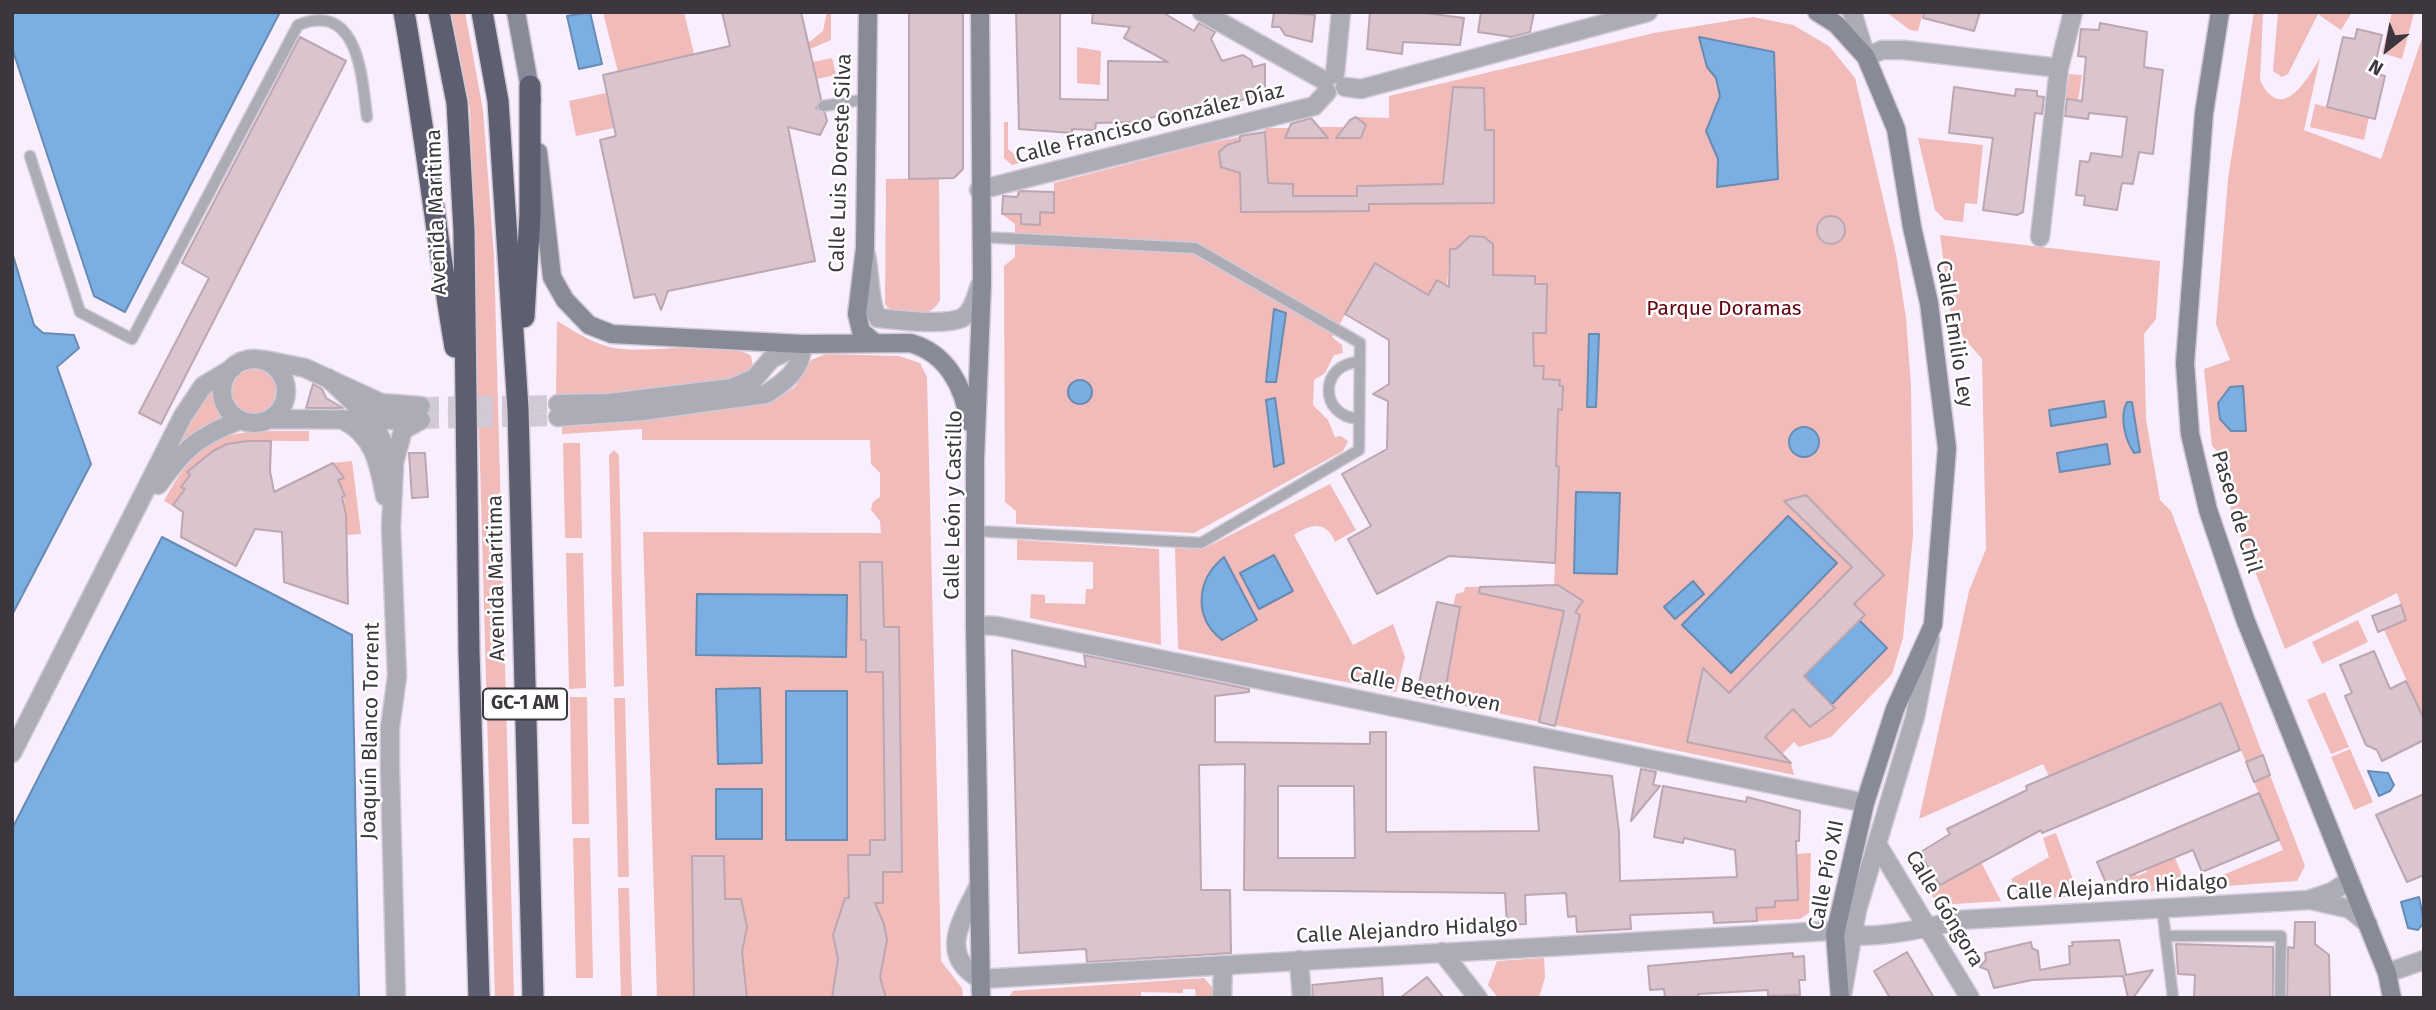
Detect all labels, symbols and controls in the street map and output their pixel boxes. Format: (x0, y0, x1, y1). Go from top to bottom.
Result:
north arrow (2352, 14, 2422, 84)
street label: Calle Luis Doreste Silva (825, 53, 857, 273)
text: N (2365, 54, 2387, 81)
street label: Calle Francisco González Díaz (1013, 78, 1287, 170)
street label: Avenida Maritima (422, 129, 452, 295)
street label: Calle Emilio Ley (1930, 259, 1978, 409)
park label: Parque Doramas (1646, 296, 1802, 322)
street label: Calle León y Castillo (940, 410, 968, 600)
street label: Paseo de Chil (2205, 448, 2267, 576)
street label: Avenida Marítima (483, 495, 511, 661)
street label: Joaquín Blanco Torrent (357, 622, 385, 840)
street label: Calle Beethoven (1347, 662, 1503, 718)
road number: GC-1 AM (483, 688, 567, 720)
street label: Calle Pío XII (1804, 818, 1850, 932)
street label: Calle Góngora (1899, 846, 1989, 972)
street label: Calle Alejandro Hidalgo (2006, 870, 2228, 906)
street label: Calle Alejandro Hidalgo (1296, 913, 1518, 949)

